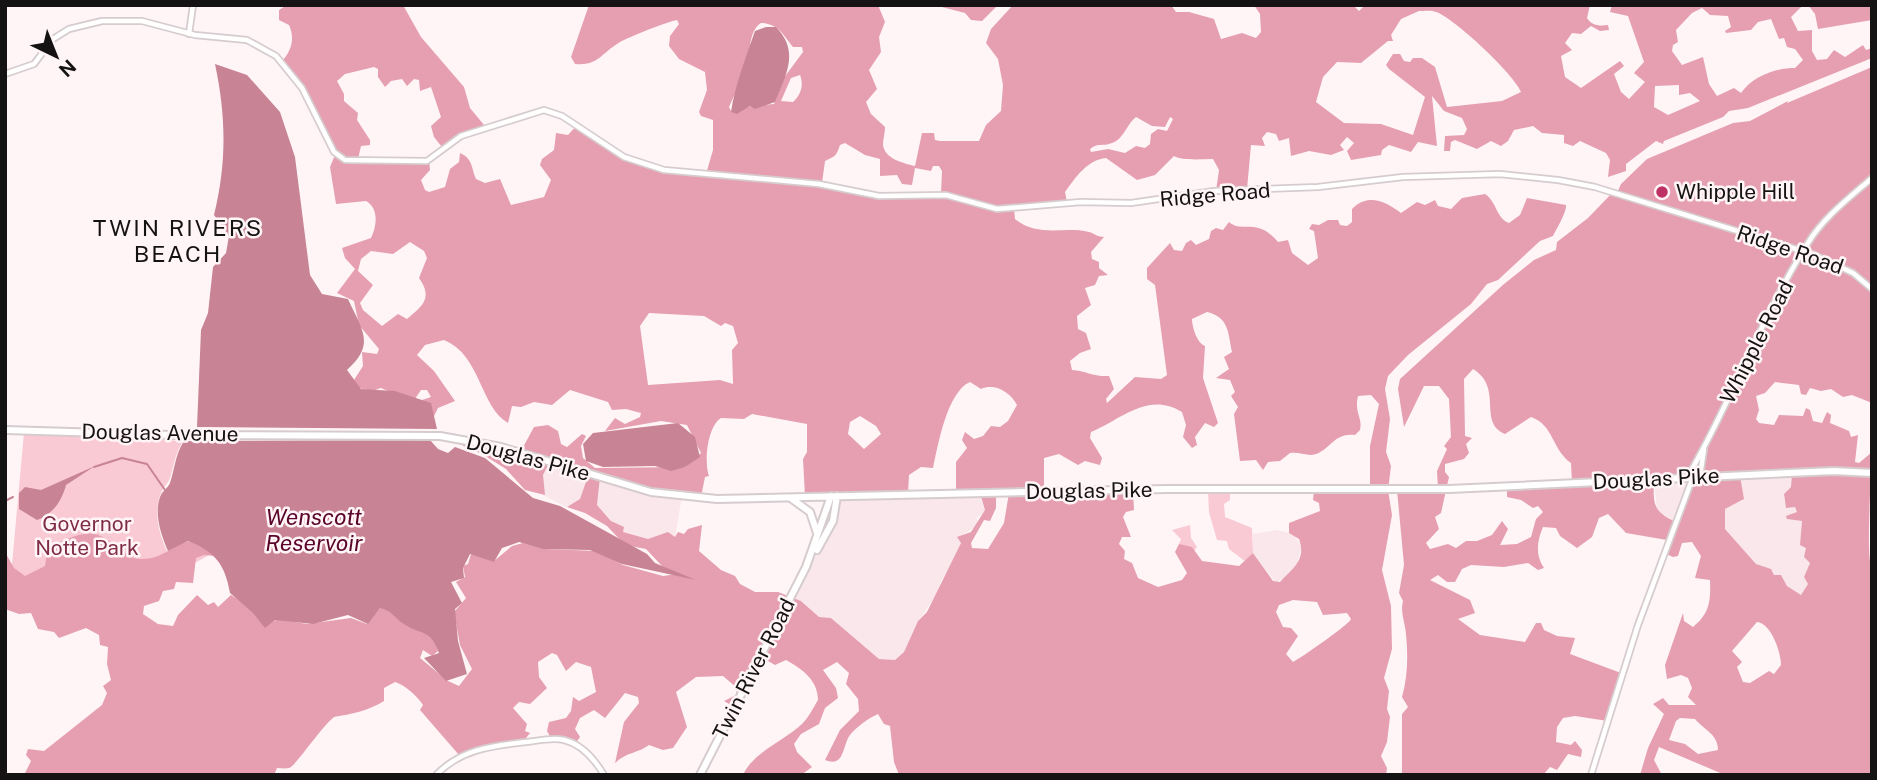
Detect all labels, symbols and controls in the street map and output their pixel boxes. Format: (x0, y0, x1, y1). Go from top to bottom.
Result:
north arrow (21, 21, 91, 91)
text: N (55, 55, 81, 82)
street label: Ridge Road (1159, 177, 1271, 212)
place label: Whipple Hill (1676, 179, 1795, 204)
marker: Whipple Hill (1654, 184, 1670, 200)
district label: TWIN RIVERS BEACH (93, 214, 263, 267)
street label: Ridge Road (1734, 220, 1847, 279)
street label: Whipple Road (1715, 276, 1798, 408)
street label: Douglas Avenue (81, 419, 239, 446)
street label: Douglas Pike (464, 429, 593, 486)
street label: Douglas Pike (1592, 463, 1720, 494)
street label: Douglas Pike (1025, 477, 1153, 504)
water label: Wenscott Reservoir (265, 503, 363, 556)
park label: Governor Notte Park (35, 511, 139, 560)
street label: Twin River Road (707, 594, 800, 744)

